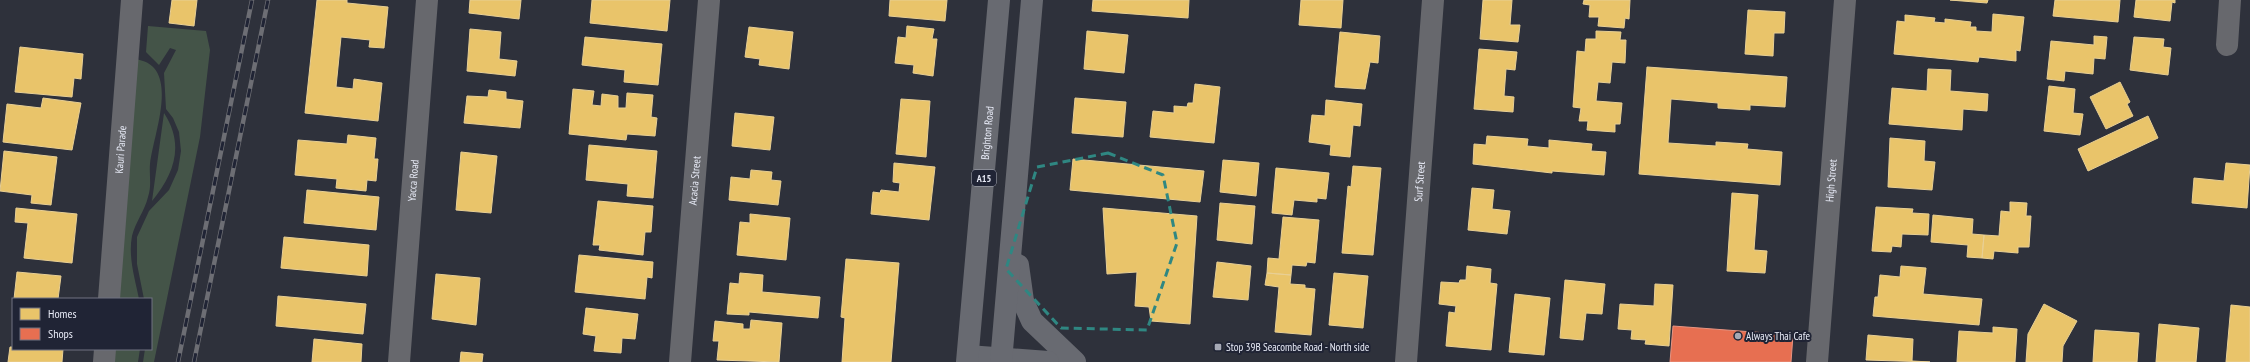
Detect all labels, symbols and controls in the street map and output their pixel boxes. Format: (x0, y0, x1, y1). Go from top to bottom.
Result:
street label: Brighton Road (978, 105, 997, 160)
street label: Kauri Parade (112, 125, 129, 174)
street label: Acacia Street (686, 155, 703, 206)
street label: Yacca Road (404, 159, 422, 202)
street label: High Street (1822, 159, 1840, 203)
street label: Surf Street (1411, 161, 1428, 202)
road number: A15 (972, 170, 996, 186)
legend (12, 298, 152, 350)
text: Homes (48, 306, 76, 321)
text: Shops (48, 326, 73, 341)
place label: Always Thai Cafe (1746, 329, 1810, 343)
marker: Always Thai Cafe (1733, 331, 1743, 341)
place label: Stop 39B Seacombe Road - North side (1226, 340, 1370, 354)
marker: Stop 39B Seacombe Road - North side (1213, 342, 1223, 352)

